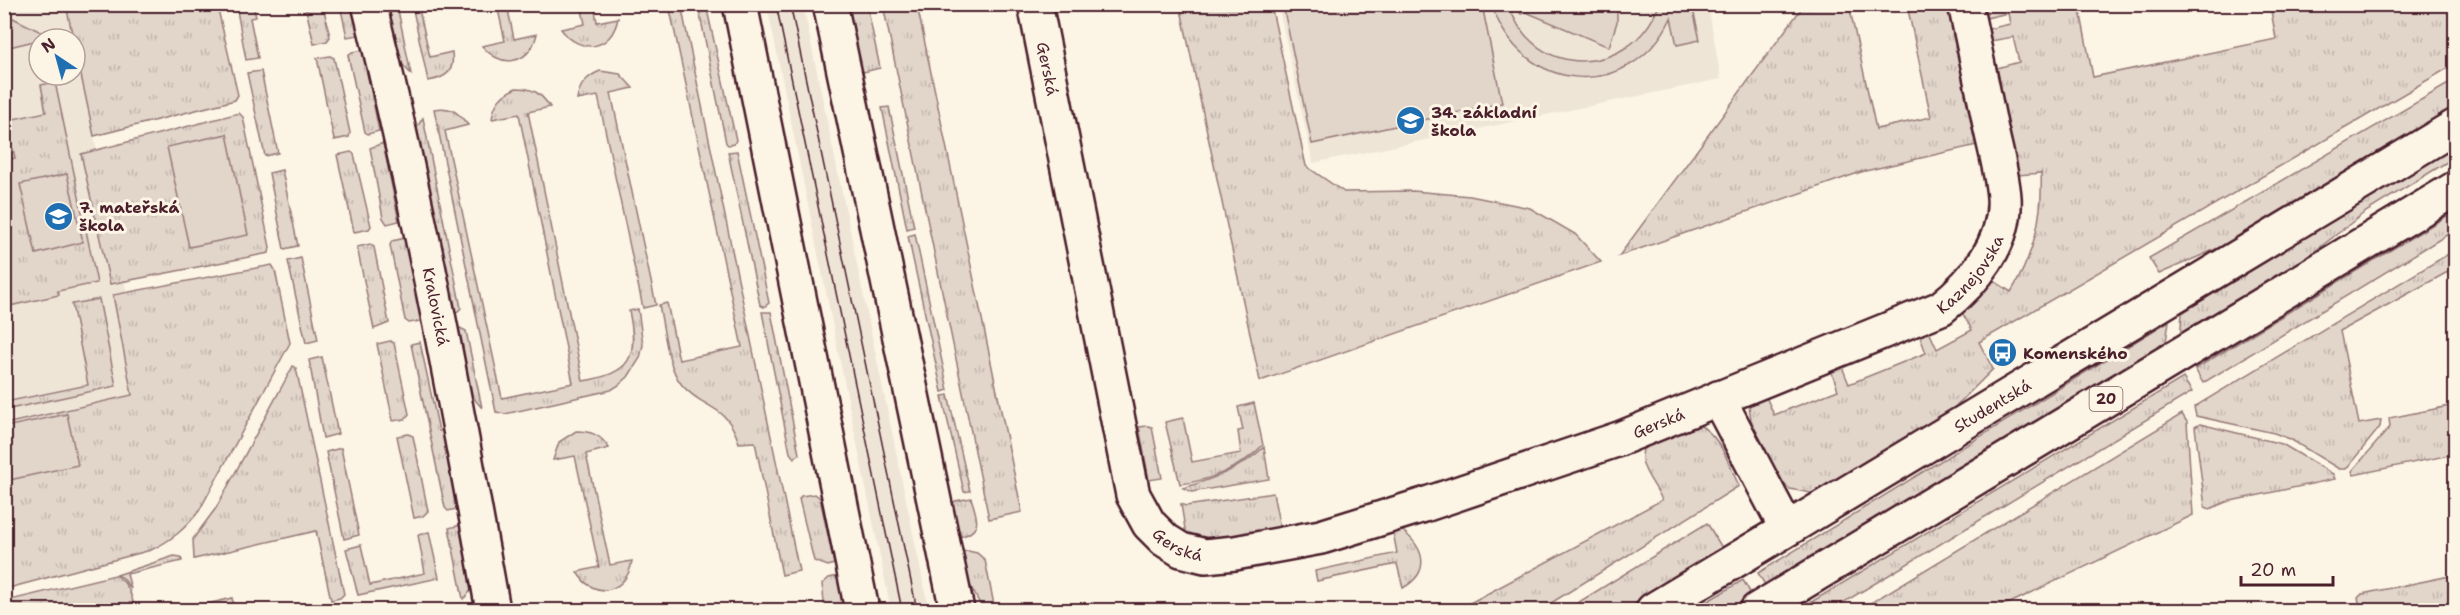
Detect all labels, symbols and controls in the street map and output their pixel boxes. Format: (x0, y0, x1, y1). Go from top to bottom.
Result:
north arrow (27, 27, 87, 87)
text: N (37, 33, 60, 57)
street label: Gerská (1032, 40, 1064, 97)
place label: 34. základní škola (1431, 102, 1538, 141)
school or university icon: 34. základní škola (1394, 105, 1426, 137)
place label: 7. mateřská škola (79, 197, 179, 236)
school or university icon: 7. mateřská škola (42, 200, 74, 232)
street label: Kaznejovska (1932, 232, 2008, 318)
street label: Kralovická (418, 266, 454, 348)
bus stop icon: Komenského (1986, 337, 2018, 369)
place label: Komenského (2023, 343, 2128, 364)
street label: Studentská (1950, 374, 2035, 437)
road number: 20 (2090, 387, 2122, 411)
street label: Gerská (1629, 403, 1688, 443)
street label: Gerská (1148, 523, 1205, 565)
scale bar (2241, 549, 2332, 587)
text: 20 m (2250, 558, 2296, 582)

